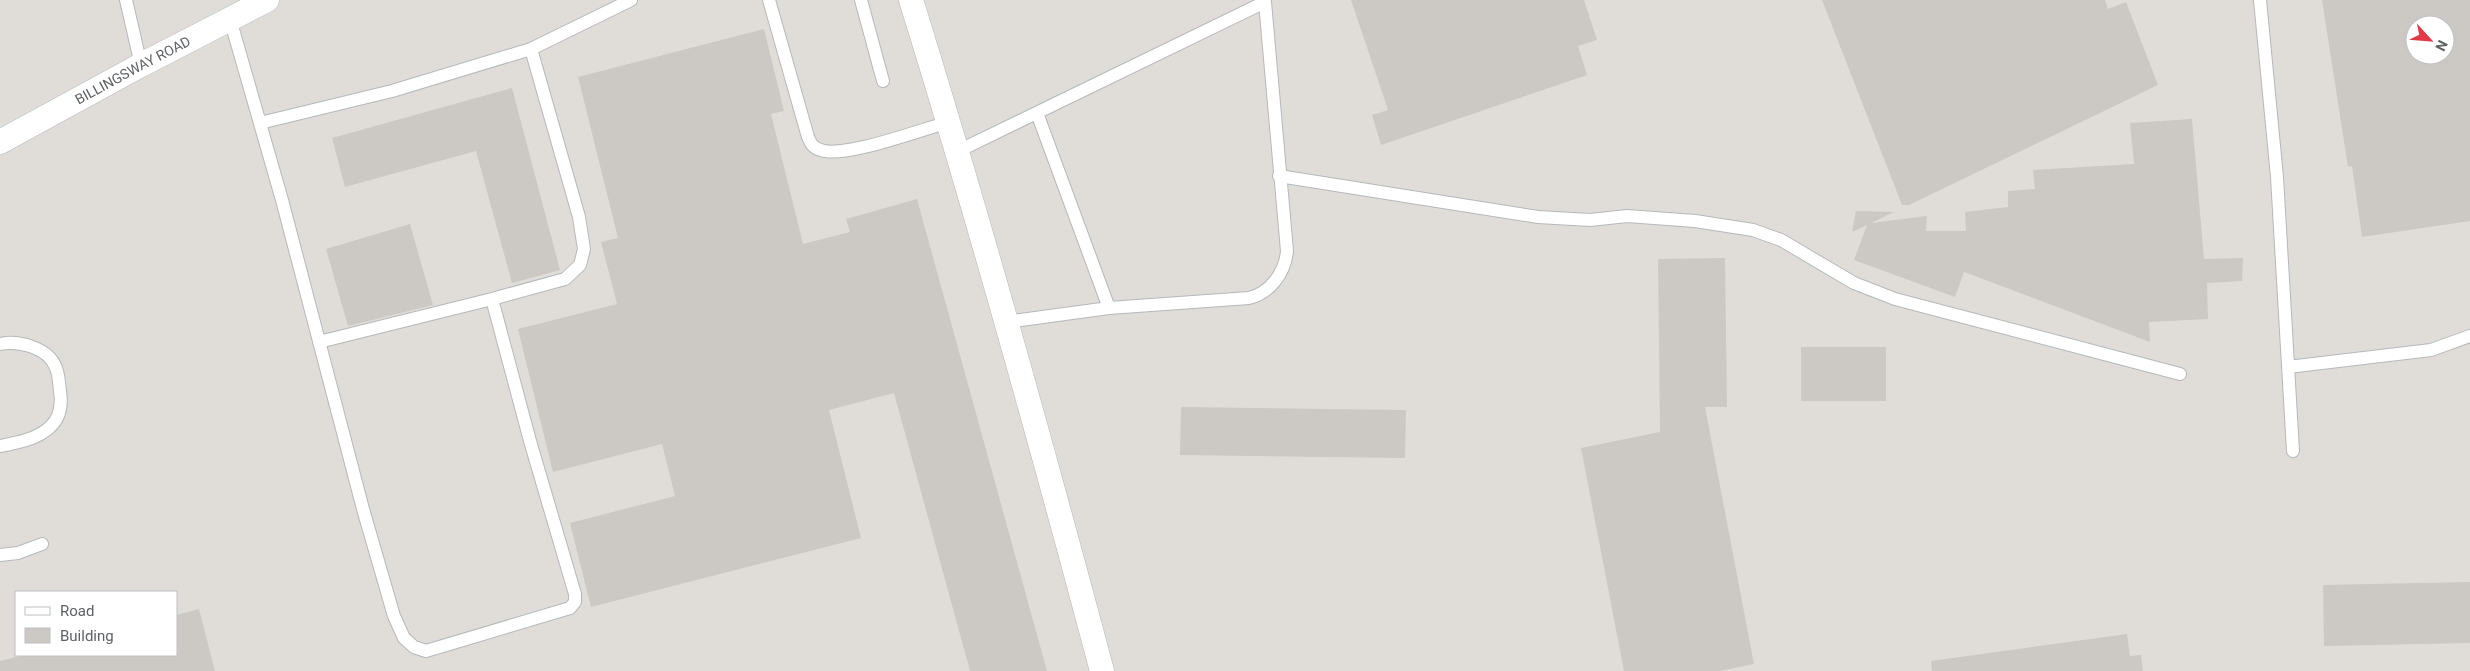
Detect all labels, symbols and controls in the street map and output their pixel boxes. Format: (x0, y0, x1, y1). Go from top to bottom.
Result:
north arrow (2405, 15, 2455, 65)
street label: BILLINGSWAY ROAD (72, 33, 193, 107)
text: N (2432, 38, 2451, 54)
legend (15, 591, 178, 656)
text: Road (60, 602, 94, 620)
text: Building (60, 627, 114, 645)

